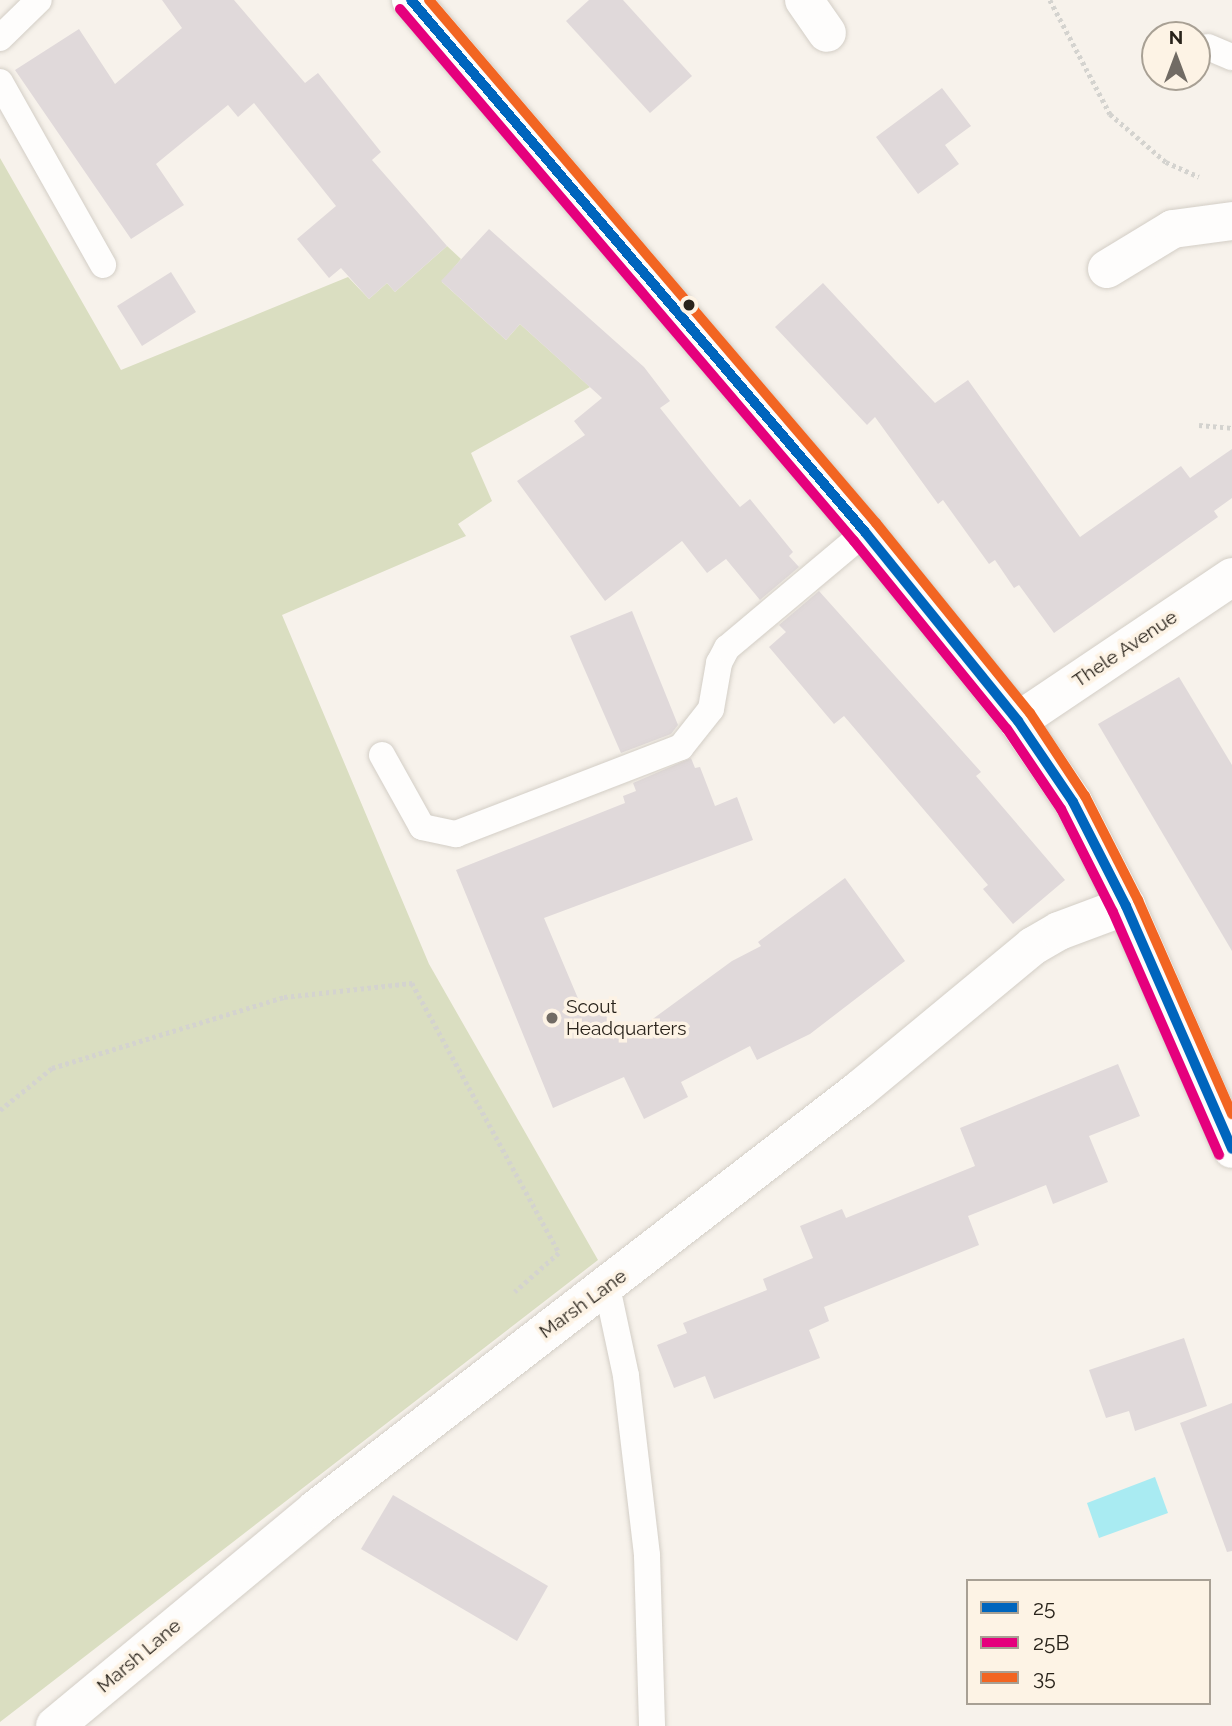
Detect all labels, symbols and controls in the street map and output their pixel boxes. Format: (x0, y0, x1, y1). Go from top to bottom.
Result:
north arrow (1141, 21, 1211, 91)
text: N (1169, 26, 1183, 48)
unlabelled marker (682, 298, 696, 312)
street label: Thele Avenue (1068, 606, 1182, 692)
place label: Scout Headquarters (566, 996, 686, 1040)
marker: Scout Headquarters (544, 1010, 560, 1026)
street label: Marsh Lane (535, 1265, 631, 1343)
legend (966, 1579, 1211, 1705)
text: 25 (1033, 1595, 1055, 1620)
street label: Marsh Lane (92, 1614, 186, 1698)
text: 25B (1033, 1630, 1069, 1655)
text: 35 (1033, 1665, 1056, 1690)

